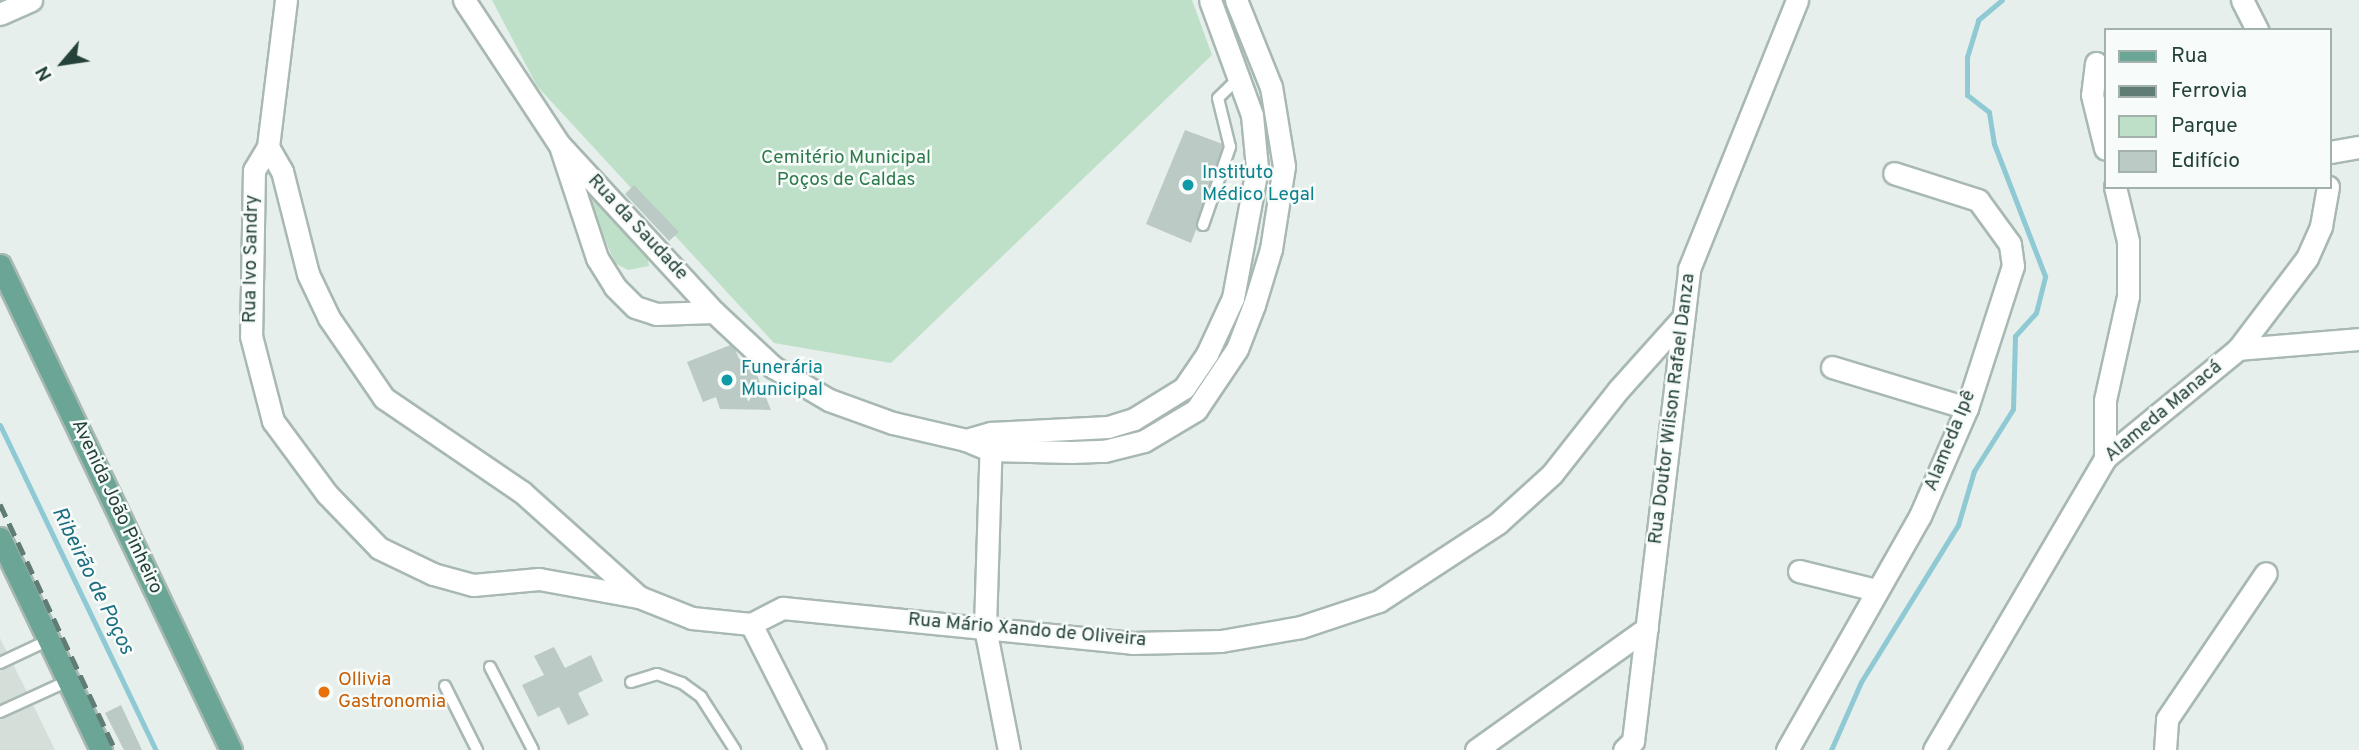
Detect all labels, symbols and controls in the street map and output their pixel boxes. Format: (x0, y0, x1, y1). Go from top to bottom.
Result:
north arrow (28, 28, 98, 98)
legend (2104, 28, 2331, 189)
text: Rua (2171, 43, 2208, 70)
text: N (31, 61, 58, 85)
text: Ferrovia (2171, 78, 2247, 105)
text: Parque (2171, 113, 2238, 140)
park label: Cemitério Municipal Poços de Caldas (761, 148, 931, 192)
text: Edifício (2171, 148, 2240, 175)
place label: Instituto Médico Legal (1202, 163, 1315, 207)
street label: Rua da Saudade (582, 170, 692, 286)
marker: Instituto Médico Legal (1180, 177, 1196, 193)
street label: Rua Ivo Sandry (239, 195, 265, 323)
street label: Rua Doutor Wilson Rafael Danza (1645, 272, 1701, 546)
street label: Alameda Manacá (2101, 356, 2227, 468)
place label: Funerária Municipal (741, 358, 823, 402)
marker: Funerária Municipal (719, 372, 735, 388)
street label: Alameda Ipê (1920, 387, 1982, 495)
street label: Avenida João Pinheiro (66, 416, 166, 598)
water label: Ribeirão de Poços (45, 503, 139, 659)
street label: Rua Mário Xando de Oliveira (907, 609, 1147, 653)
place label: Ollivia Gastronomia (338, 670, 446, 714)
marker: Ollivia Gastronomia (316, 684, 332, 700)

